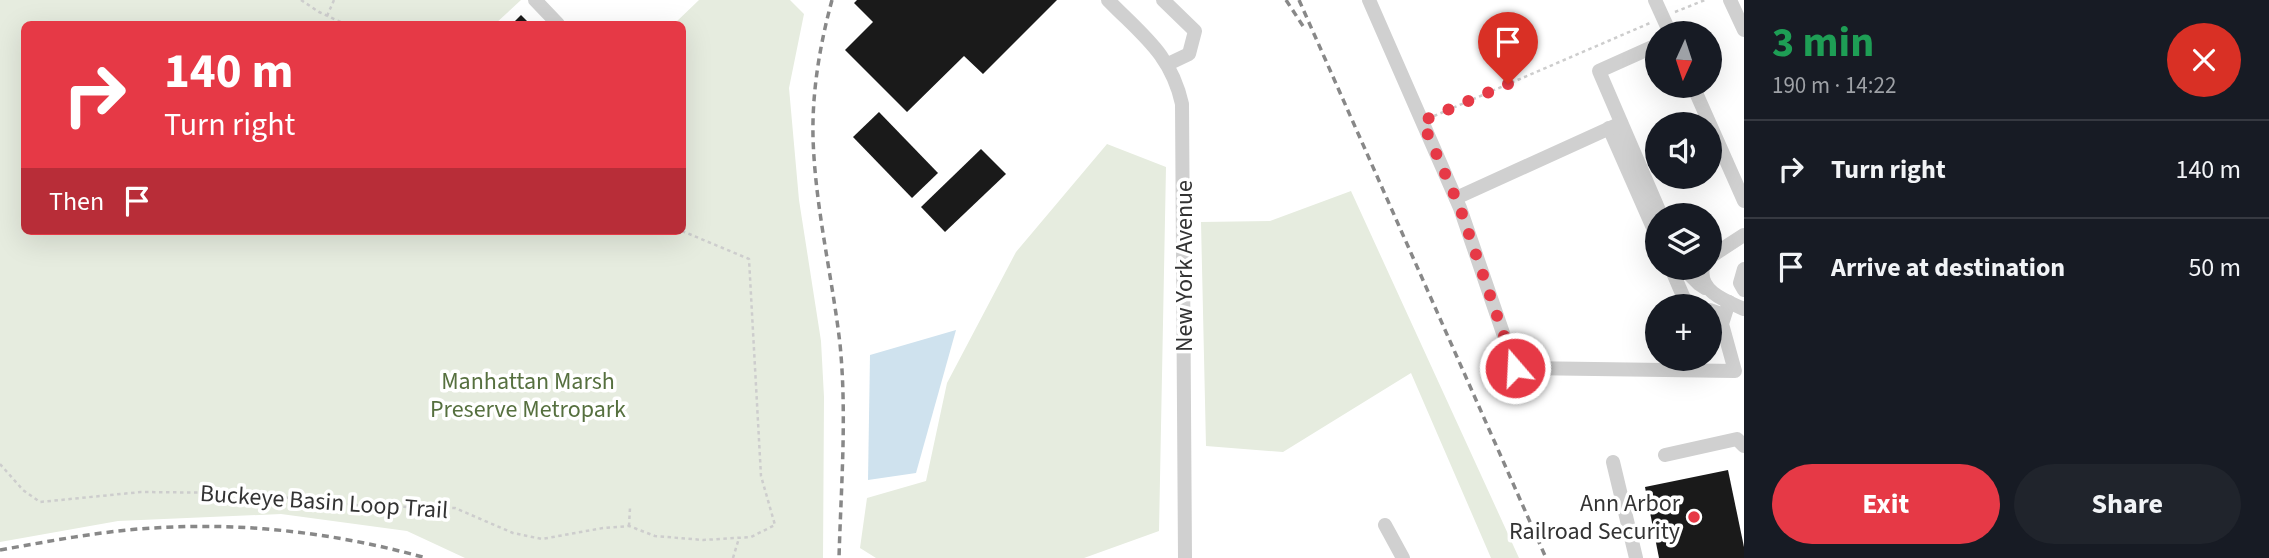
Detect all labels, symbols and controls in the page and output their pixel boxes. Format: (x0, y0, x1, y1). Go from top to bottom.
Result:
pin (1478, 12.0, 1538, 84)
text: 3 min (1772, 13, 1874, 73)
north arrow (1645, 21, 1722, 98)
map controls (1645, 21, 1722, 371)
icon: arrive (1489, 23, 1527, 61)
button: close (2167, 23, 2241, 97)
text: 140 m (164, 37, 293, 107)
icon: right (49, 49, 140, 140)
text: 190 m · 14:22 (1772, 69, 1896, 102)
text: Turn right (164, 102, 295, 148)
button: sound (1645, 112, 1722, 189)
icon: right (1772, 150, 1810, 188)
text: Turn right (1831, 151, 1946, 188)
text: 140 m (2175, 151, 2241, 188)
street label: New York Avenue (1167, 180, 1202, 352)
icon: arrive (118, 182, 156, 220)
text: Then (49, 183, 104, 220)
button: layers (1645, 203, 1722, 280)
icon: arrive (1772, 248, 1810, 286)
text: Arrive at destination (1831, 249, 2065, 286)
text: 50 m (2188, 249, 2241, 286)
button: + (1645, 294, 1722, 371)
position arrow (1478, 331, 1552, 405)
park label: Manhattan Marsh Preserve Metropark (430, 364, 626, 427)
button: Exit (1772, 464, 2000, 544)
button: Share (2014, 464, 2241, 544)
street label: Buckeye Basin Loop Trail (199, 476, 449, 528)
place label: Ann Arbor Railroad Security (1509, 486, 1681, 549)
marker: Ann Arbor Railroad Security (1686, 509, 1702, 525)

